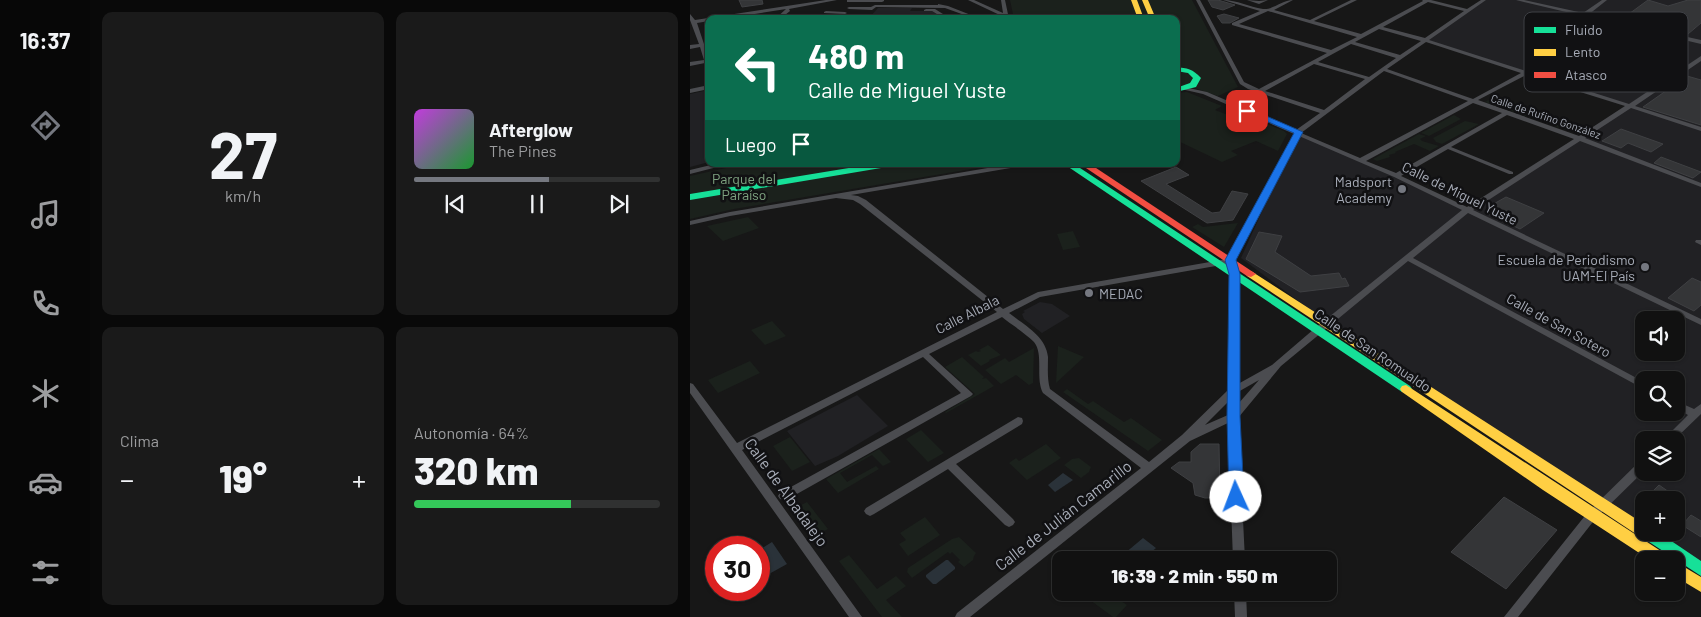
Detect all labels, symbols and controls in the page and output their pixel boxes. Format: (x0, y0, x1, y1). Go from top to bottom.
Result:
legend (1524, 12, 1688, 92)
text: Fluido (1565, 21, 1603, 38)
text: 16:37 (20, 27, 70, 53)
text: 480 m (808, 34, 904, 76)
icon: left (725, 35, 790, 100)
text: Lento (1565, 43, 1600, 60)
text: Atasco (1565, 66, 1607, 83)
text: Calle de Miguel Yuste (808, 76, 1007, 102)
pin (1226, 90, 1268, 132)
street label: Calle de Rufino González (1489, 91, 1603, 141)
icon: arrive (1233, 97, 1261, 125)
icon: directions (28, 108, 63, 143)
text: 27 (209, 114, 277, 192)
text: Afterglow (489, 118, 573, 141)
icon: arrive (787, 130, 815, 158)
text: Luego (725, 133, 777, 156)
text: The Pines (489, 141, 557, 160)
street label: Calle de Miguel Yuste (1400, 158, 1520, 228)
park label: Parque del Paraíso (712, 170, 776, 203)
place label: Madsport Academy (1335, 173, 1393, 206)
marker: Madsport Academy (1396, 183, 1408, 195)
text: km/h (225, 186, 261, 205)
icon: previous (441, 190, 469, 218)
icon: pause (523, 190, 551, 218)
icon: next (605, 190, 633, 218)
icon: music (28, 197, 63, 232)
place label: Escuela de Periodismo UAM-El País (1498, 251, 1635, 284)
marker: Escuela de Periodismo UAM-El País (1639, 261, 1651, 273)
place label: MEDAC (1099, 285, 1143, 302)
icon: phone (28, 286, 63, 321)
marker: MEDAC (1083, 287, 1095, 299)
street label: Calle de San Sotero (1504, 289, 1614, 361)
street label: Calle Albala (932, 291, 1002, 337)
street label: Calle de San Romualdo (1312, 305, 1434, 395)
map controls (1635, 311, 1685, 601)
button: sound (1635, 311, 1685, 361)
button: search (1635, 371, 1685, 421)
icon: climate (28, 376, 63, 411)
text: Autonomía · 64% (414, 423, 529, 442)
text: Clima (120, 431, 159, 450)
button: layers (1635, 431, 1685, 481)
street label: Calle de Albadalejo (741, 434, 833, 550)
text: 320 km (414, 447, 538, 493)
text: 19° (219, 455, 267, 501)
street label: Calle de Julián Camarillo (991, 456, 1135, 574)
text: − (120, 462, 134, 496)
text: + (352, 462, 366, 496)
icon: car (28, 465, 63, 500)
position arrow (1209, 470, 1261, 522)
button: + (1635, 491, 1685, 541)
speed limit sign: 30 (705, 536, 770, 601)
button: − (1635, 551, 1685, 601)
icon: filters (28, 555, 63, 590)
text: 16:39 · 2 min · 550 m (1111, 564, 1278, 587)

